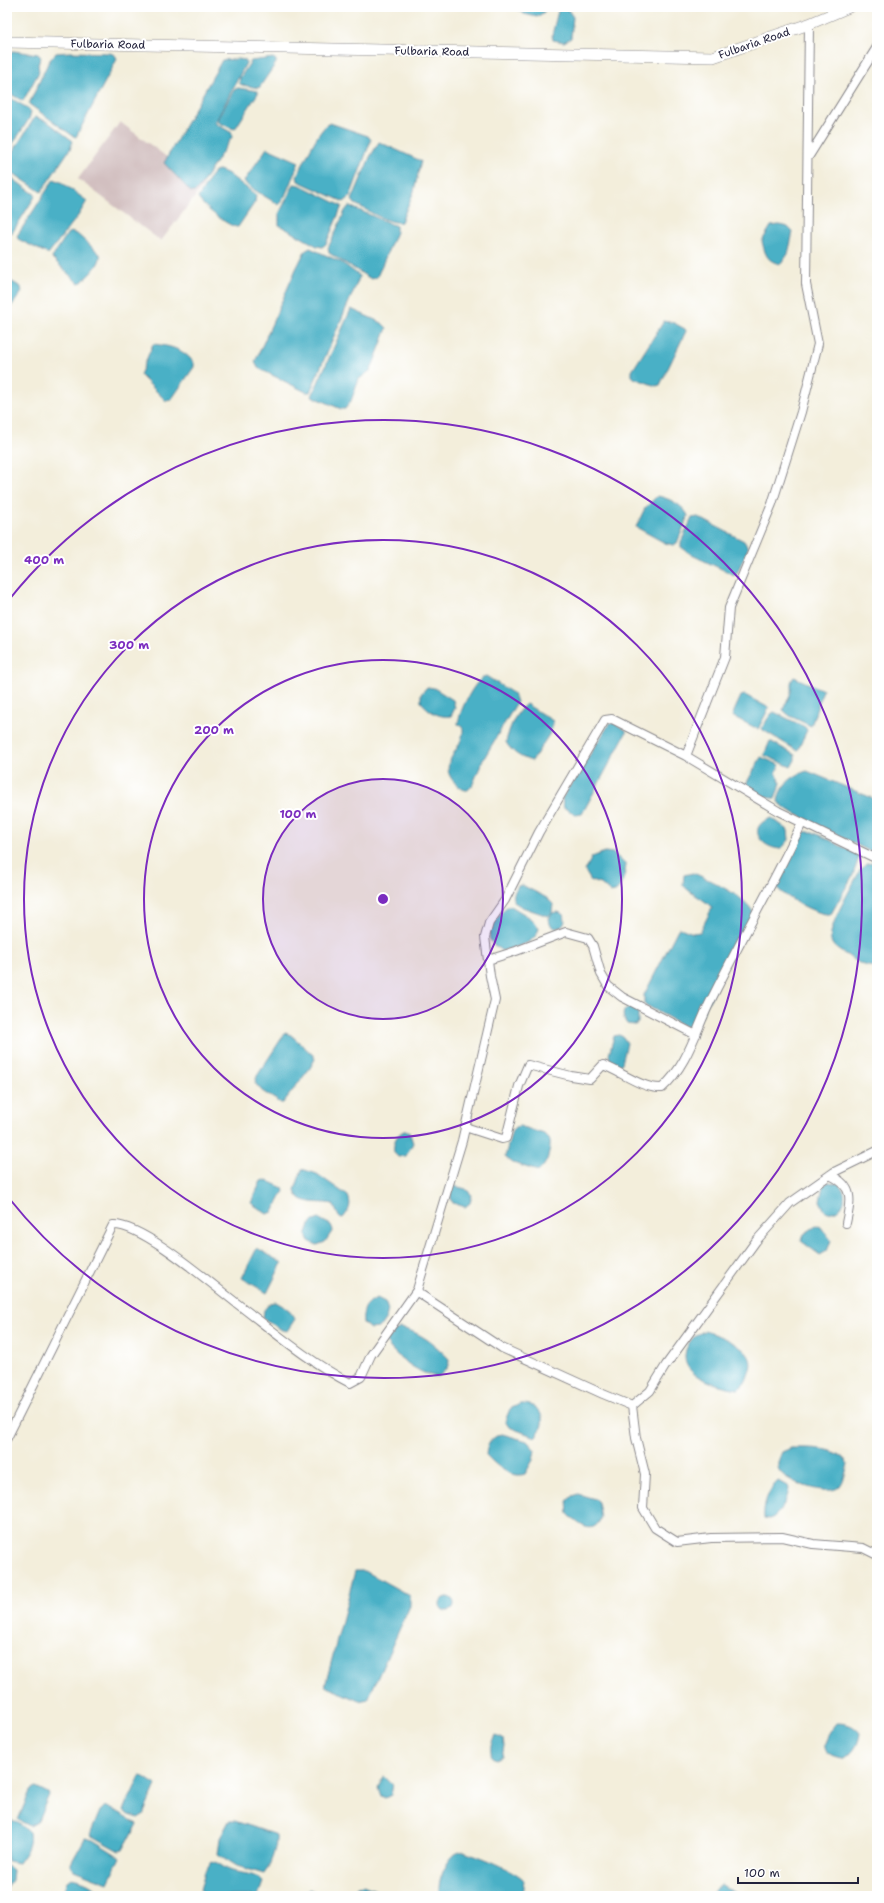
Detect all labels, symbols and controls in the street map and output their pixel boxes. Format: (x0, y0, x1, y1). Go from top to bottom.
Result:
street label: Fulbaria Road (716, 24, 792, 63)
street label: Fulbaria Road (71, 36, 145, 53)
street label: Fulbaria Road (395, 43, 469, 60)
text: 400 m (24, 552, 64, 568)
text: 300 m (109, 637, 149, 653)
text: 200 m (194, 722, 234, 738)
text: 100 m (280, 806, 317, 822)
centre of rings (376, 892, 390, 906)
scale bar (738, 1859, 858, 1885)
text: 100 m (744, 1865, 780, 1881)

